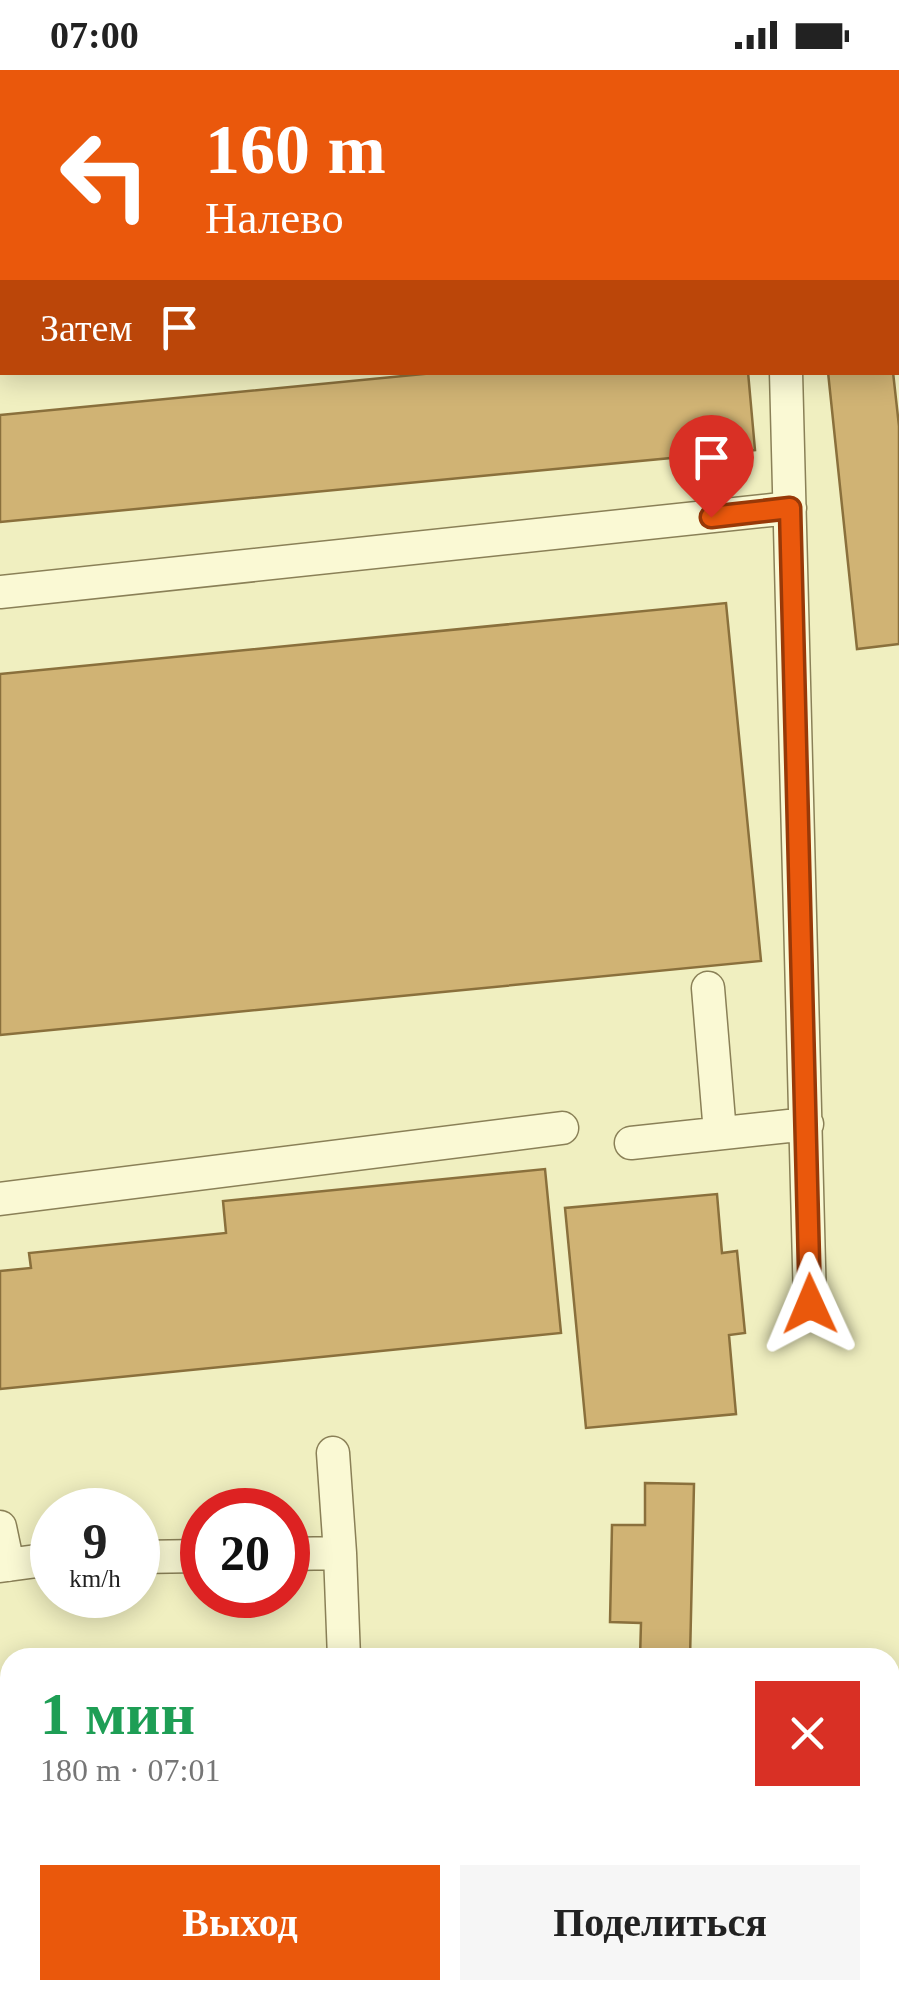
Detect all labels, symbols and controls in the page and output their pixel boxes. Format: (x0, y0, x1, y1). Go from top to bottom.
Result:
text: 07:00 (50, 14, 139, 56)
icon: left (40, 110, 170, 240)
text: 160 m (205, 111, 386, 188)
text: Налево (205, 193, 344, 243)
icon: arrive (152, 300, 207, 355)
text: Затем (40, 307, 132, 349)
pin (669, 415, 754, 518)
icon: arrive (684, 430, 739, 485)
position arrow (758, 1252, 862, 1356)
speed limit sign: 20 (180, 1488, 310, 1618)
text: 9 (83, 1513, 108, 1569)
text: km/h (69, 1565, 121, 1592)
text: 1 мин (40, 1681, 195, 1747)
button: close (755, 1681, 860, 1786)
text: 180 m · 07:01 (40, 1752, 220, 1788)
button: Выход (40, 1865, 440, 1980)
button: Поделиться (460, 1865, 860, 1980)

